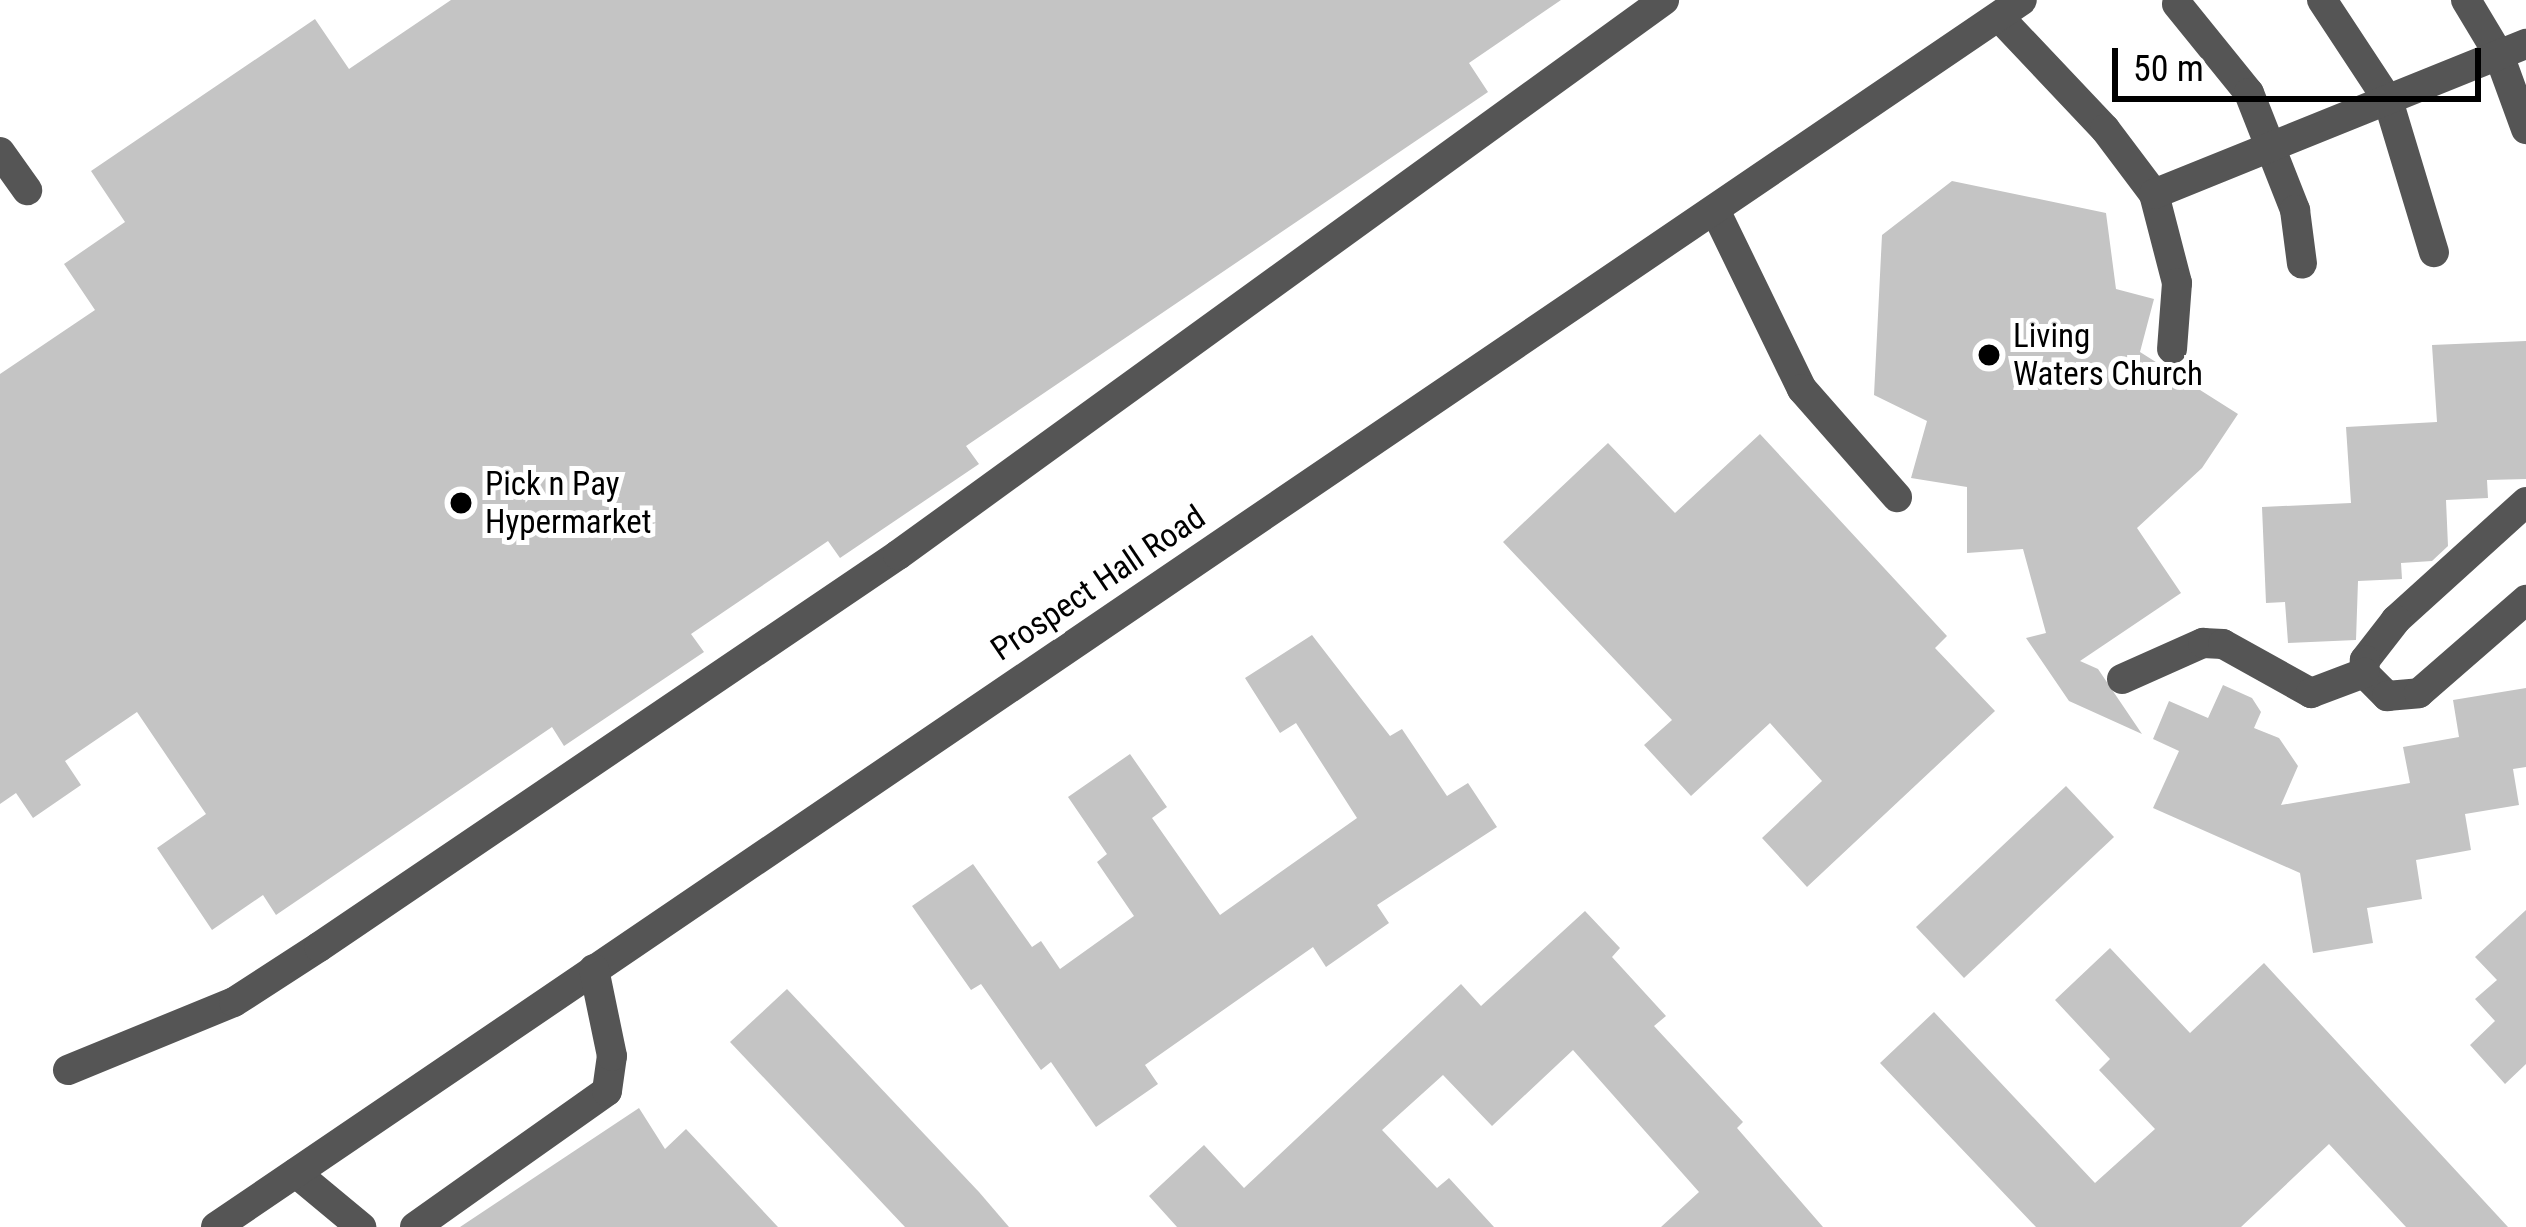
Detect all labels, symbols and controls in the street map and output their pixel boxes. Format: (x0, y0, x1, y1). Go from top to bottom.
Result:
scale bar (2118, 24, 2487, 98)
text: 50 m (2133, 48, 2204, 90)
place label: Living Waters Church (2013, 316, 2203, 394)
marker: Living Waters Church (1976, 342, 2002, 368)
place label: Pick n Pay Hypermarket (485, 464, 651, 542)
marker: Pick n Pay Hypermarket (448, 490, 474, 516)
street label: Prospect Hall Road (984, 497, 1212, 669)

